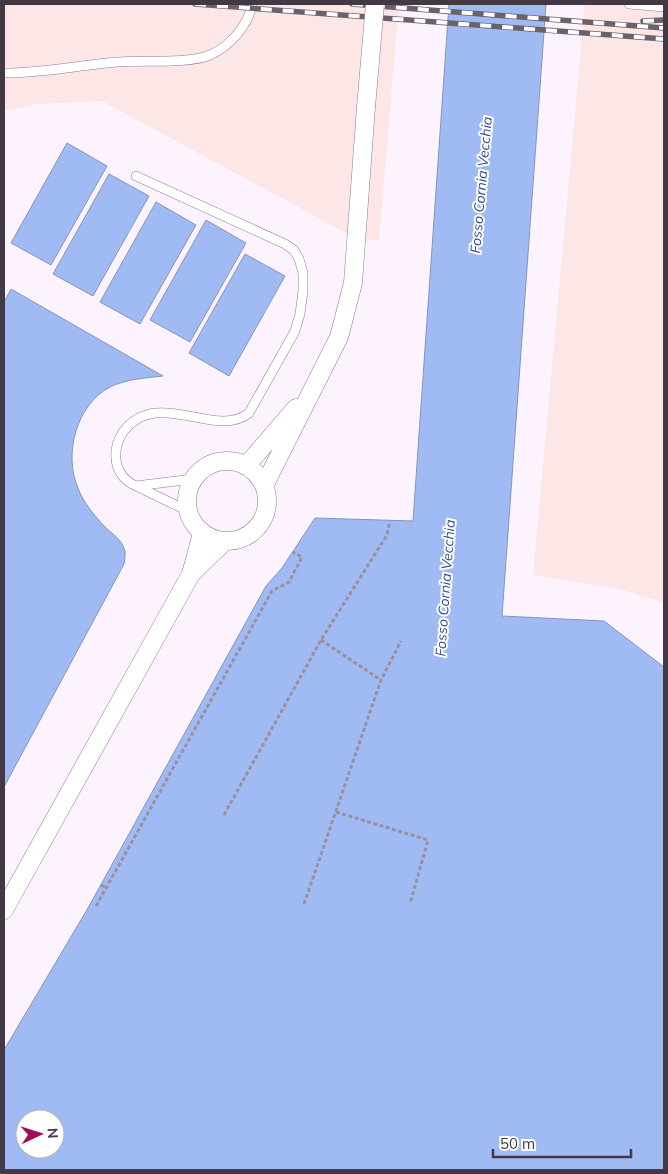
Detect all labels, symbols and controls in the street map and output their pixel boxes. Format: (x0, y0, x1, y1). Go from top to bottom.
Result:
water label: Fosso Cornia Vecchia (466, 116, 496, 254)
water label: Fosso Cornia Vecchia (431, 519, 459, 657)
north arrow (15, 1109, 65, 1159)
scale bar (493, 1126, 630, 1158)
text: N (44, 1127, 62, 1139)
text: 50 m (500, 1134, 535, 1153)

